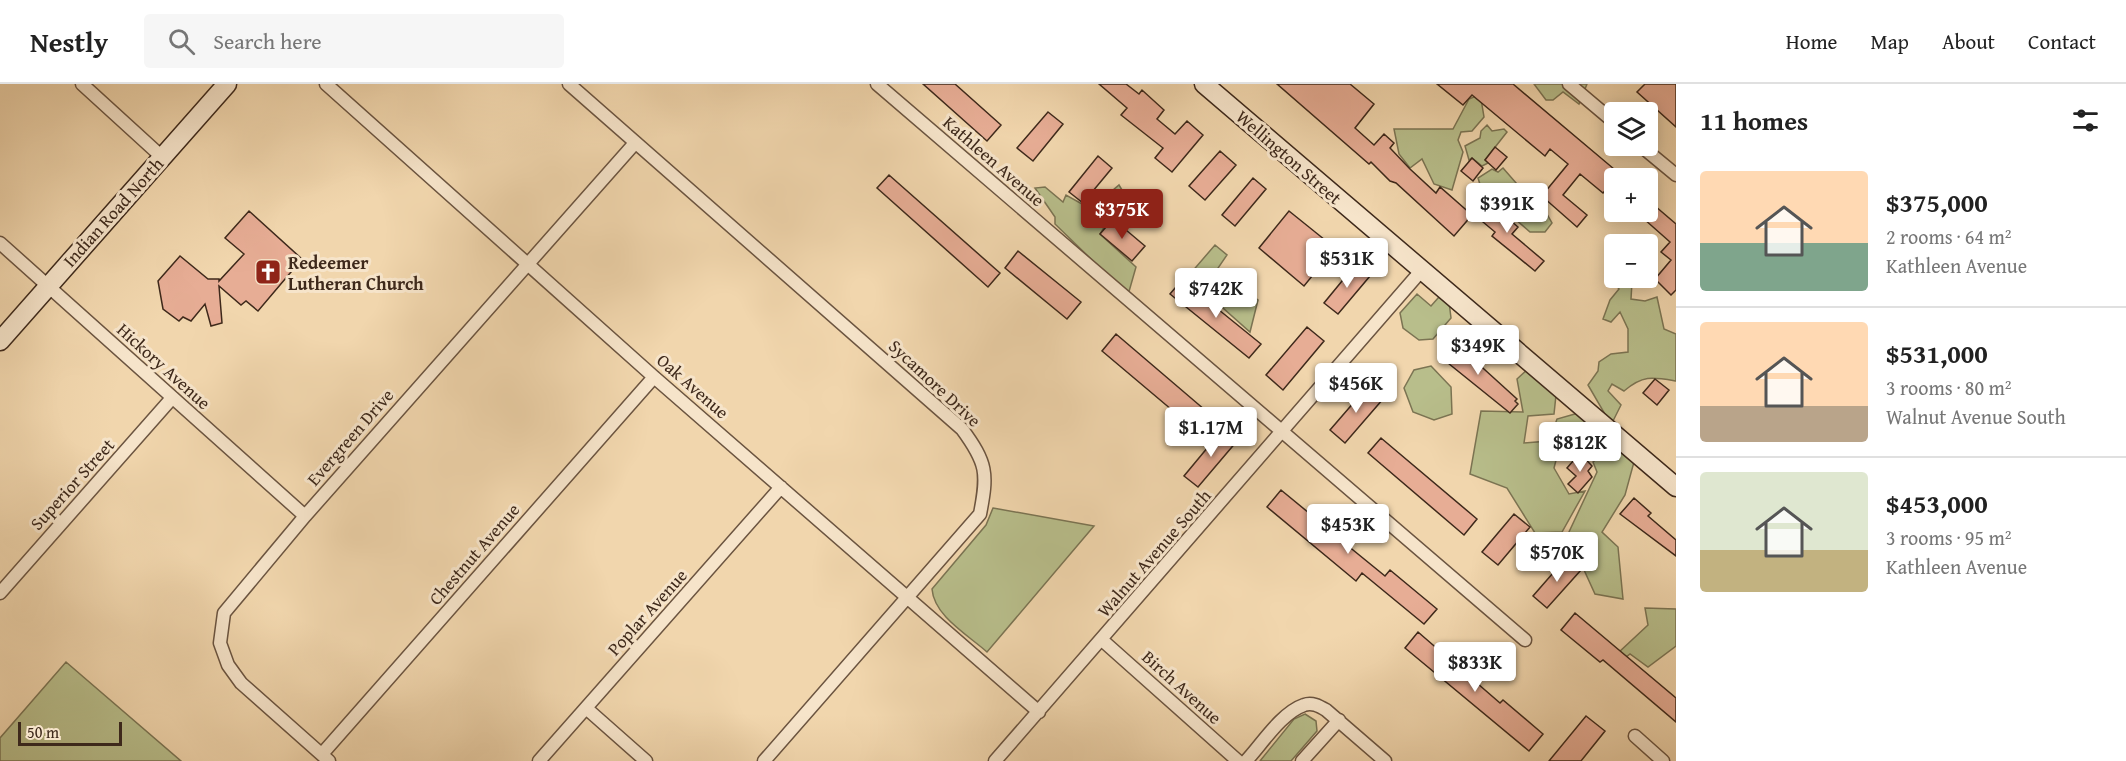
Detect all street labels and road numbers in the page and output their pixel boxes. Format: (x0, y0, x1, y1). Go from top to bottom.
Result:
street label: Wellington Street (1230, 103, 1348, 211)
street label: Kathleen Avenue (937, 109, 1051, 213)
street label: Indian Road North (56, 151, 170, 273)
street label: Hickory Avenue (111, 316, 217, 416)
street label: Sycamore Drive (883, 333, 987, 433)
street label: Oak Avenue (651, 347, 735, 425)
street label: Evergreen Drive (300, 382, 400, 492)
street label: Superior Street (23, 432, 121, 536)
street label: Walnut Avenue South (1091, 483, 1217, 623)
street label: Chestnut Avenue (422, 497, 526, 611)
street label: Poplar Avenue (601, 563, 693, 661)
street label: Birch Avenue (1136, 644, 1228, 730)

